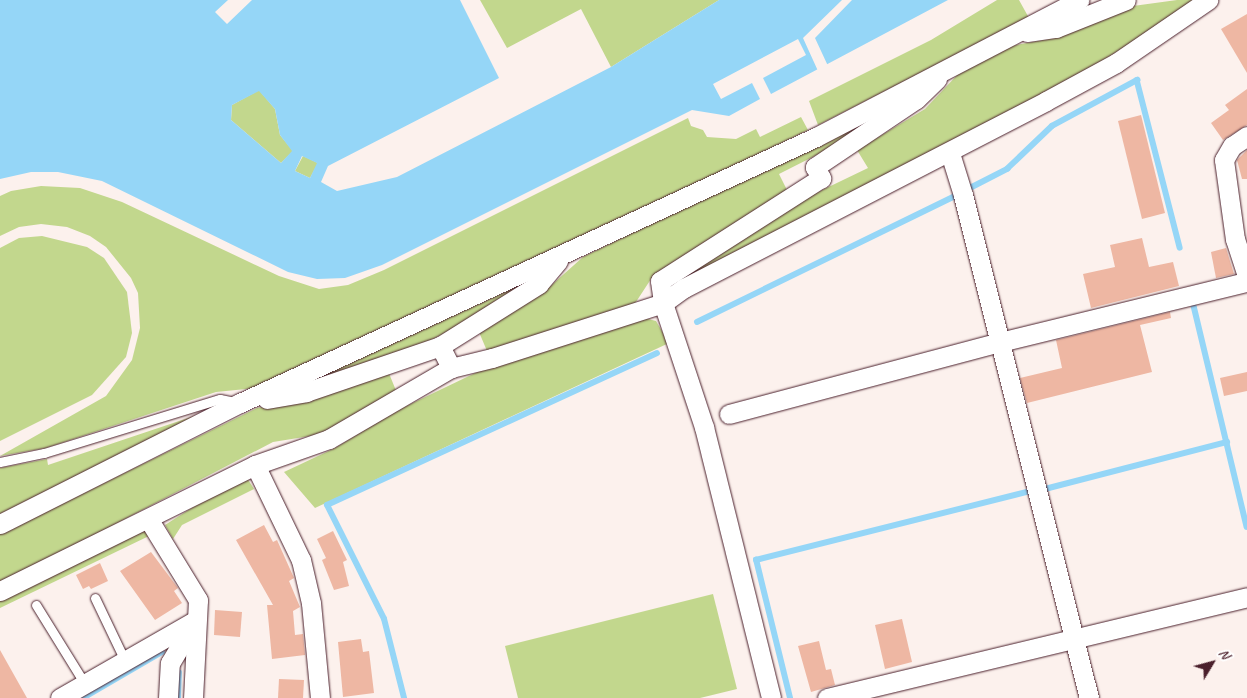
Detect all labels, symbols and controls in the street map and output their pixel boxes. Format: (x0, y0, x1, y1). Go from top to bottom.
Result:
north arrow (1187, 638, 1237, 688)
text: N (1215, 645, 1234, 662)

